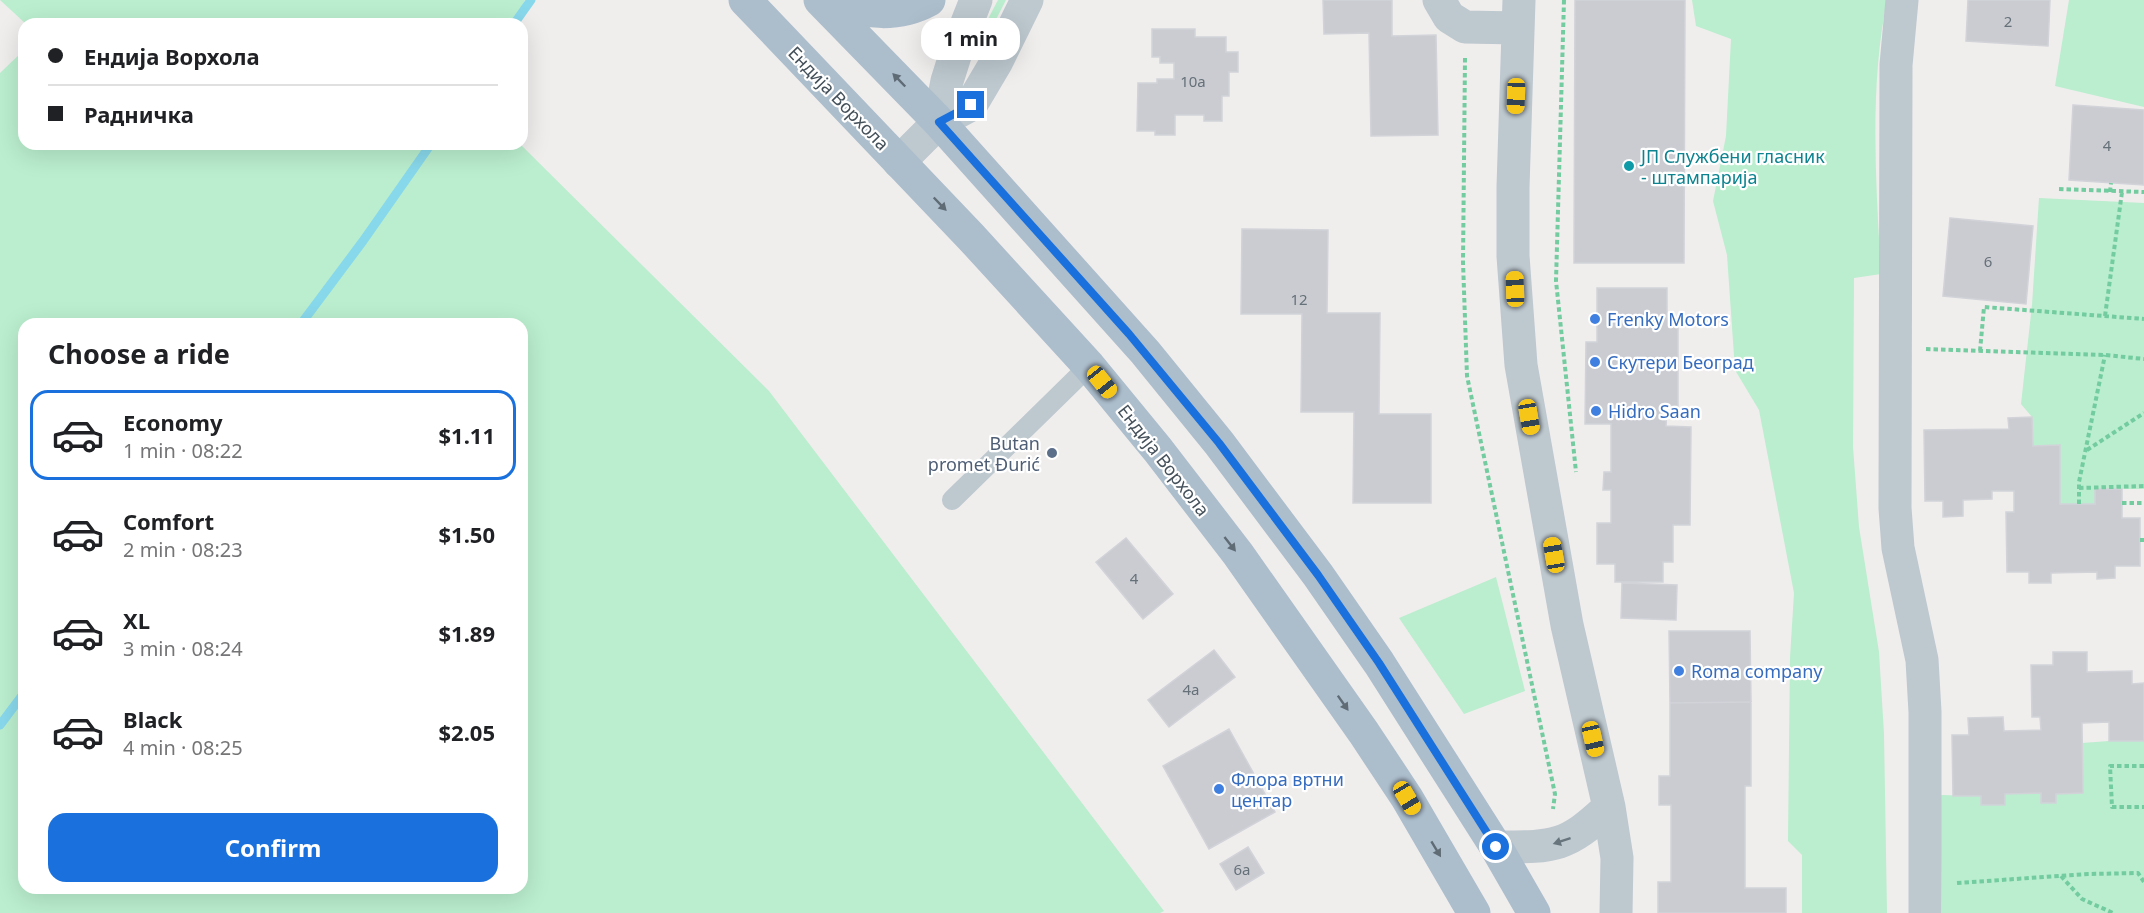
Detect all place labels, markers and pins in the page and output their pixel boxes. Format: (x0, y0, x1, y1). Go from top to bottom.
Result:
place label: ЈП Службени гласник - штампарија (1639, 144, 1825, 189)
marker: ЈП Службени гласник - штампарија (1622, 159, 1636, 173)
place label: Frenky Motors (1607, 307, 1729, 331)
marker: Frenky Motors (1588, 312, 1602, 326)
place label: Скутери Београд (1607, 350, 1754, 374)
marker: Скутери Београд (1588, 355, 1602, 369)
place label: Hidro Saan (1608, 399, 1701, 423)
marker: Hidro Saan (1589, 404, 1603, 418)
place label: Butan promet Đurić (928, 431, 1040, 476)
marker: Butan promet Đurić (1045, 446, 1059, 460)
place label: Roma company (1691, 659, 1823, 683)
marker: Roma company (1672, 664, 1686, 678)
place label: Флора вртни центар (1231, 767, 1344, 812)
marker: Флора вртни центар (1212, 782, 1226, 796)

